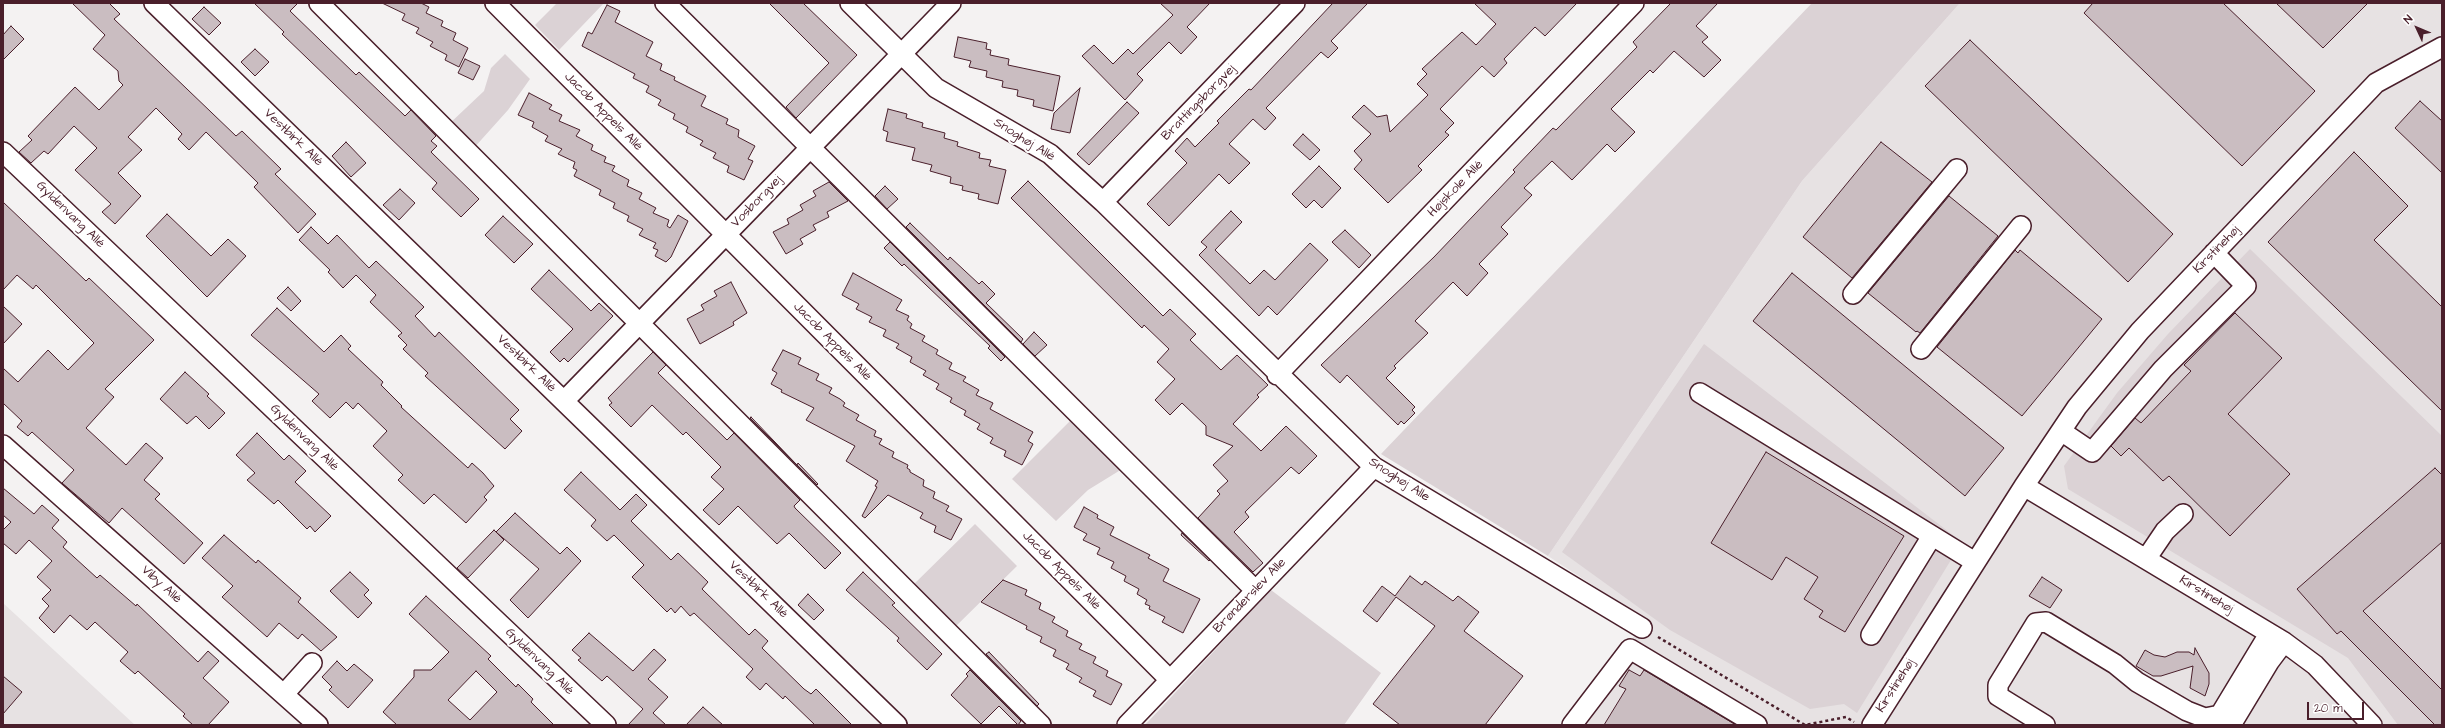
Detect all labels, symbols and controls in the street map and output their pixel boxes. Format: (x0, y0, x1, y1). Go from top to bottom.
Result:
north arrow (2397, 8, 2437, 48)
text: N (2400, 12, 2416, 27)
street label: Brattingsborgvej (1159, 62, 1239, 144)
street label: Jacob Appels Allé (561, 70, 645, 154)
street label: Vestbirk Allé (260, 106, 326, 170)
street label: Snoghøj Allé (990, 115, 1058, 165)
street label: Højskole Allé (1425, 157, 1487, 221)
street label: Vosborgvej (728, 173, 786, 231)
street label: Gyldenvang Allé (32, 178, 108, 252)
street label: Kirstinehøj (2190, 223, 2244, 277)
street label: Jacob Appels Allé (790, 300, 874, 384)
street label: Vestbirk Allé (493, 332, 559, 396)
street label: Gyldenvang Allé (266, 401, 342, 475)
street label: Snoghøj Alle (1366, 455, 1432, 505)
street label: Jacob Appels Allé (1019, 529, 1103, 613)
street label: Brønderslev Alle (1210, 555, 1290, 637)
street label: Vestbirk Allé (725, 558, 791, 622)
street label: Viby Allé (137, 563, 185, 607)
street label: Kirstinehøj (2176, 573, 2236, 617)
street label: Gyldenvang Allé (501, 625, 577, 699)
street label: Kirstinehøj (1873, 656, 1919, 716)
scale bar (2309, 694, 2366, 720)
text: 20 m (2314, 700, 2343, 717)

